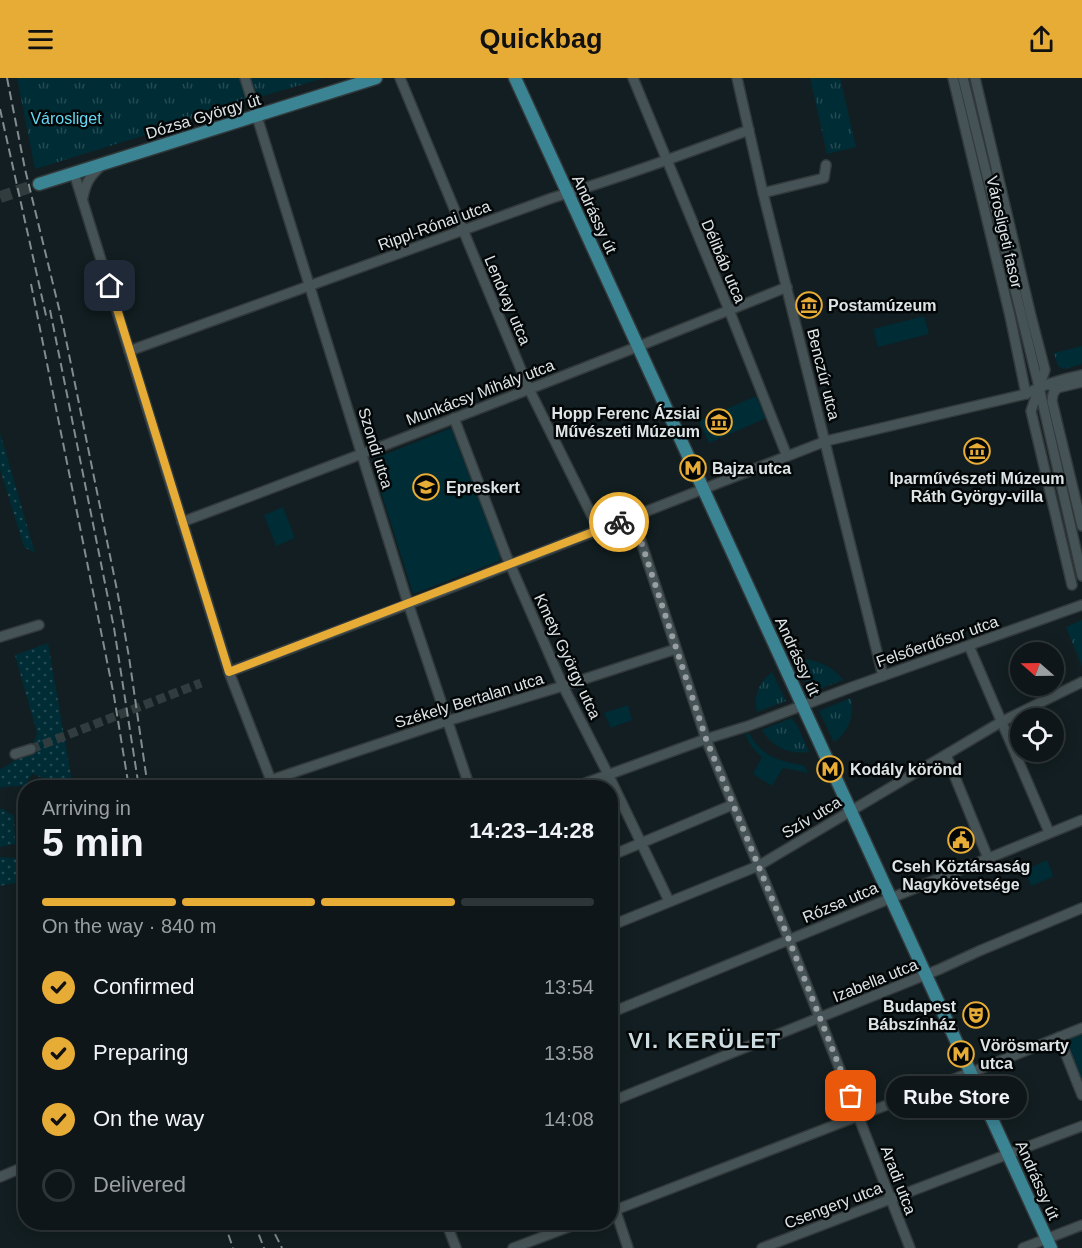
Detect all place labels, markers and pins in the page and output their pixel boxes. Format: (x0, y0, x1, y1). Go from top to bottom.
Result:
pin (84, 260, 135, 311)
museum icon: Postamúzeum (794, 290, 824, 320)
place label: Postamúzeum (828, 297, 936, 314)
place label: Hopp Ferenc Ázsiai Művészeti Múzeum (552, 404, 700, 440)
museum icon: Hopp Ferenc Ázsiai Művészeti Múzeum (704, 407, 734, 437)
museum icon: Iparművészeti Múzeum Ráth György-villa (962, 436, 992, 466)
metro station icon: Bajza utca (678, 453, 708, 483)
place label: Bajza utca (712, 460, 791, 477)
place label: Iparművészeti Múzeum Ráth György-villa (889, 470, 1065, 505)
school or university icon: Epreskert (411, 472, 441, 502)
place label: Epreskert (446, 479, 520, 496)
metro station icon: Kodály körönd (815, 754, 845, 784)
place label: Kodály körönd (850, 761, 962, 778)
public building icon: Cseh Köztársaság Nagykövetsége (946, 825, 976, 855)
place label: Cseh Köztársaság Nagykövetsége (892, 858, 1030, 893)
place label: Budapest Bábszínház (868, 998, 957, 1033)
theatre icon: Budapest Bábszínház (961, 1000, 991, 1030)
place label: Vörösmarty utca (980, 1037, 1069, 1072)
metro station icon: Vörösmarty utca (946, 1039, 976, 1069)
pin (825, 1070, 876, 1121)
callout: Rube Store (887, 1075, 1028, 1117)

